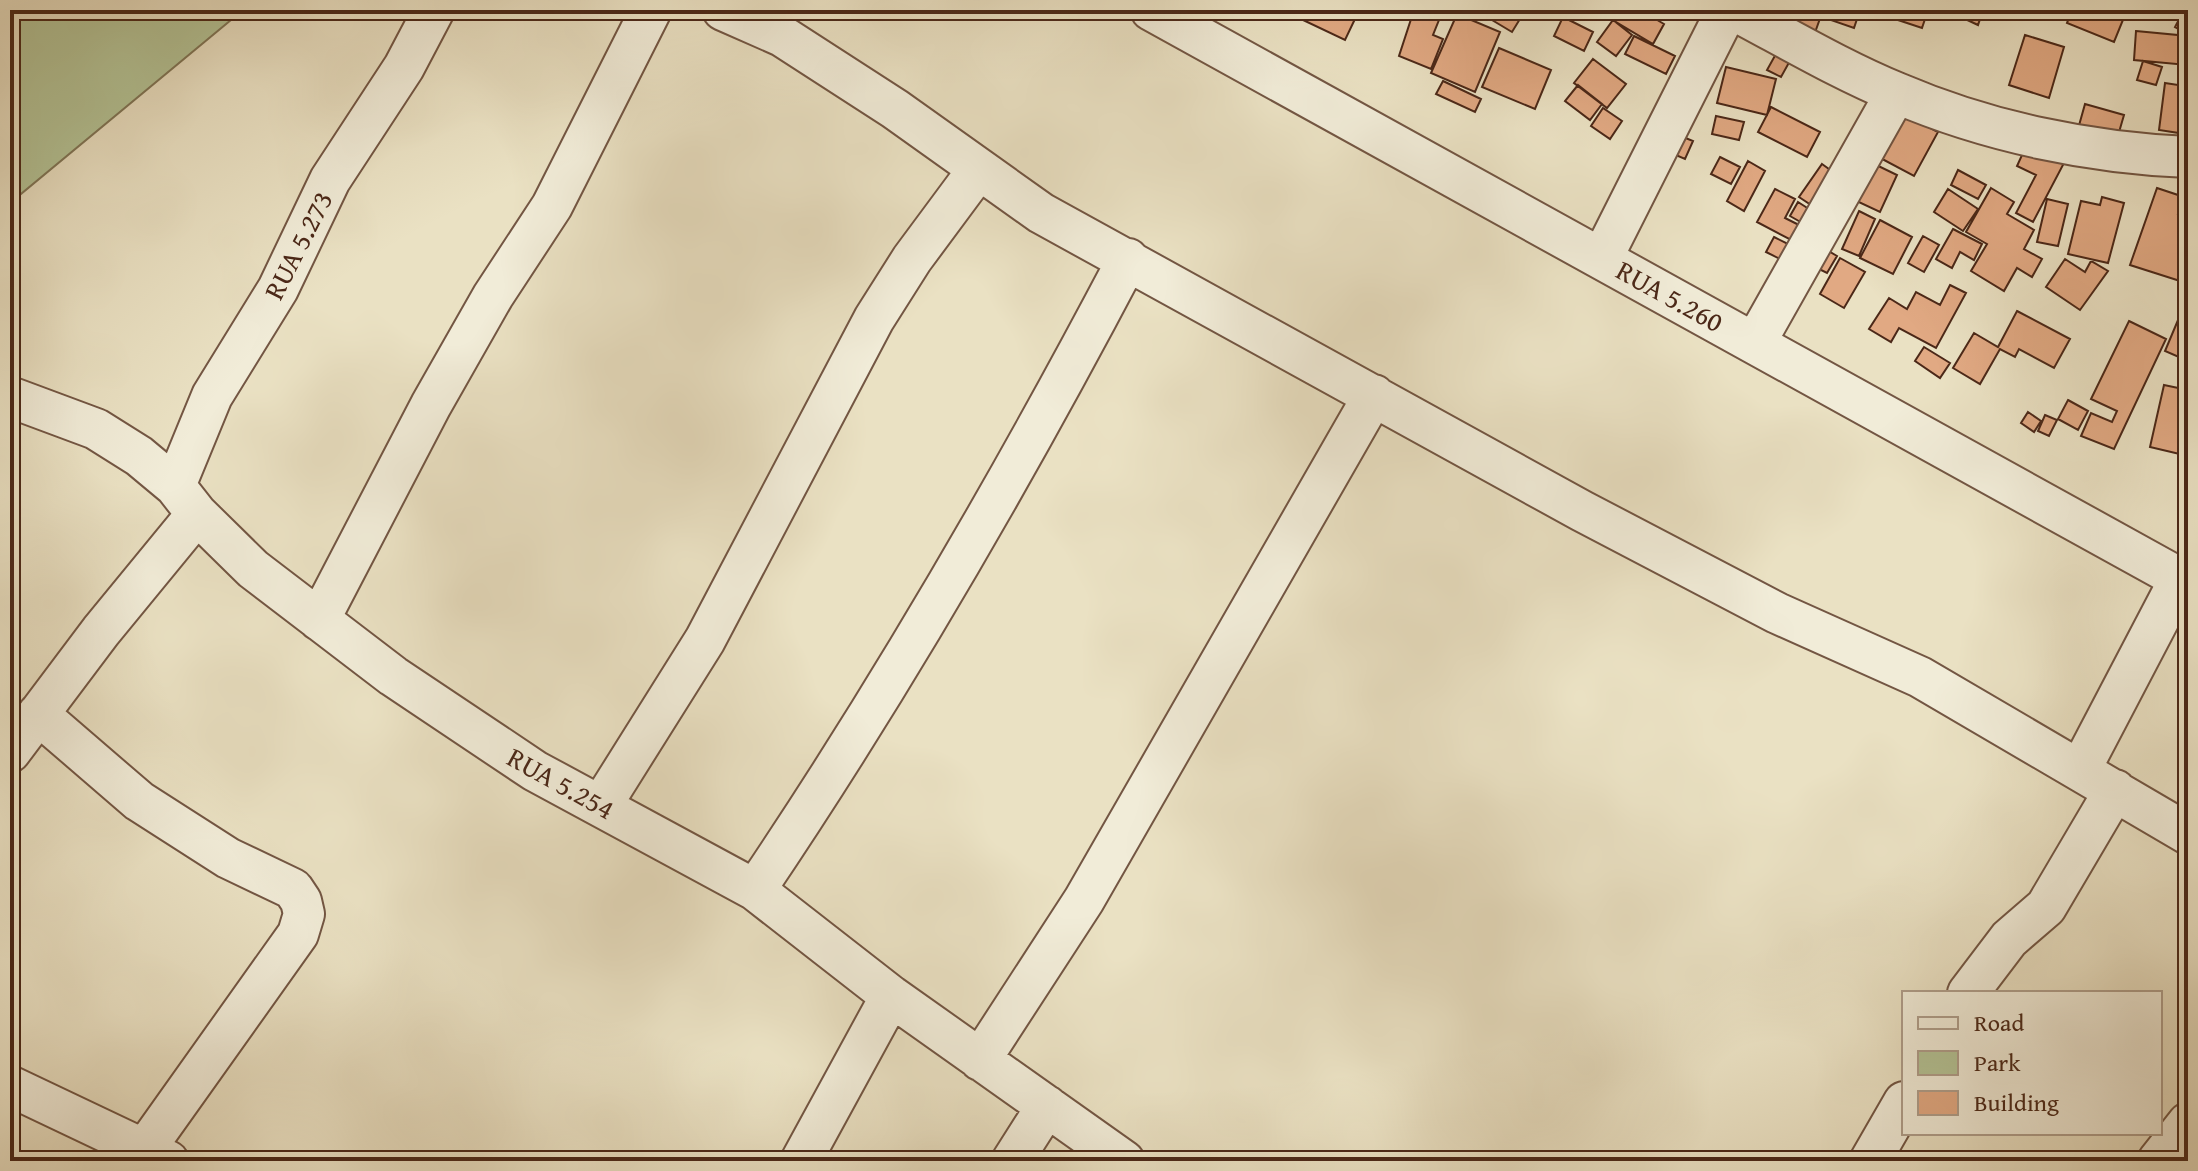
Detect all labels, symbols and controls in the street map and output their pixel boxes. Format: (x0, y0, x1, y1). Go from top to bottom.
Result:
street label: RUA 5.273 (253, 183, 342, 306)
street label: RUA 5.260 (1609, 249, 1731, 342)
street label: RUA 5.254 (500, 736, 622, 829)
legend (1902, 991, 2162, 1135)
text: Road (1974, 1005, 2024, 1040)
text: Park (1974, 1045, 2021, 1080)
text: Building (1974, 1085, 2059, 1120)

